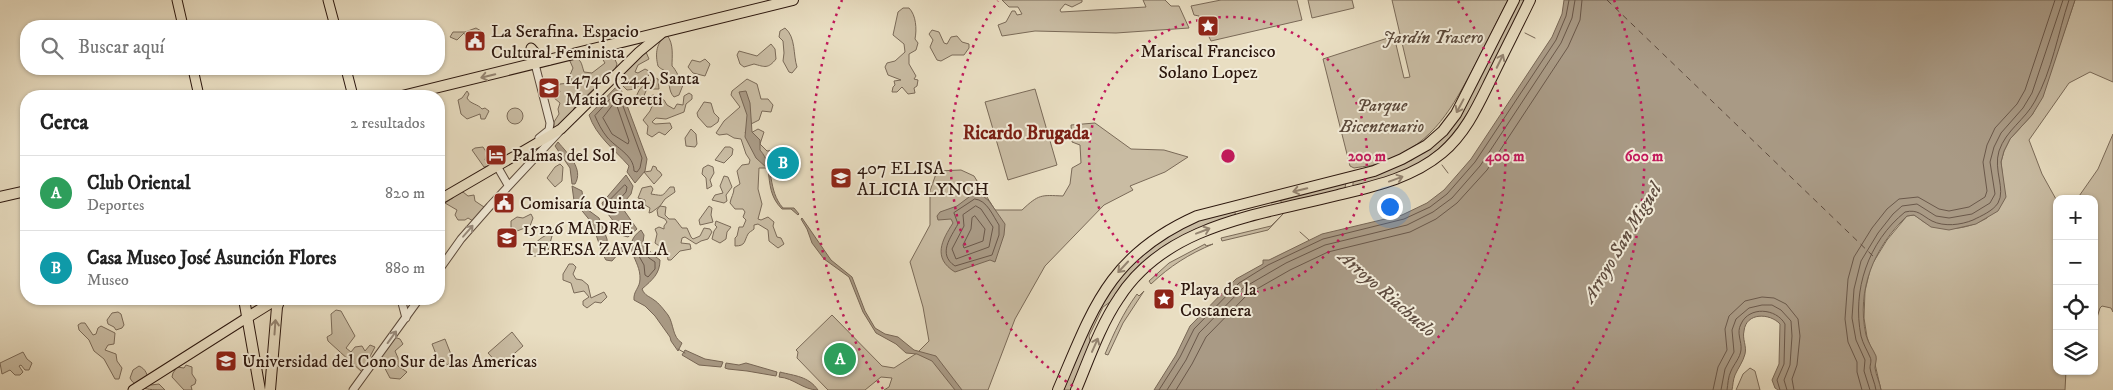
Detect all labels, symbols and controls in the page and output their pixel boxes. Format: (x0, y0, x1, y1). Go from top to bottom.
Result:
place icon: Mariscal Francisco Solano Lopez (1196, 14, 1220, 38)
search box (20, 20, 445, 75)
place label: La Serafina. Espacio Cultural Feminista (491, 21, 639, 64)
park label: Jardín Trasero (1382, 27, 1484, 49)
public building icon: La Serafina. Espacio Cultural Feminista (463, 29, 487, 53)
icon: search (38, 34, 66, 62)
text: Buscar aquí (78, 36, 164, 59)
place label: Mariscal Francisco Solano Lopez (1141, 41, 1276, 84)
one-way arrow (1496, 54, 1505, 69)
place label: 14746 (244) Santa Matia Goretti (565, 68, 700, 111)
one-way arrow (480, 71, 496, 81)
school or university icon: 14746 (244) Santa Matia Goretti (537, 76, 561, 100)
park label: Parque Bicentenario (1339, 95, 1424, 138)
one-way arrow (1455, 98, 1464, 113)
text: Cerca (40, 110, 88, 136)
text: 2 resultados (350, 113, 425, 133)
district label: Ricardo Brugada (963, 122, 1090, 145)
hotel icon: Palmas del Sol (484, 143, 508, 167)
pin: B (767, 144, 799, 182)
place label: Palmas del Sol (512, 145, 616, 167)
centre of rings (1219, 147, 1237, 165)
text: 200 m (1348, 147, 1387, 166)
text: 400 m (1484, 147, 1525, 166)
text: 600 m (1625, 147, 1664, 166)
place label: 407 ELISA ALICIA LYNCH (857, 158, 989, 201)
school or university icon: 407 ELISA ALICIA LYNCH (829, 166, 853, 190)
text: Club Oriental (87, 172, 190, 195)
one-way arrow (1388, 174, 1404, 183)
water label: Arroyo San Miguel (1577, 177, 1668, 308)
text: A (51, 183, 61, 203)
text: 820 m (385, 183, 425, 203)
one-way arrow (1293, 185, 1309, 195)
public building icon: Comisaría Quinta (492, 191, 516, 215)
place label: Comisaría Quinta (520, 193, 645, 215)
your location (1377, 194, 1403, 220)
text: Deportes (87, 195, 144, 215)
map controls (2053, 195, 2098, 375)
button: + (2053, 195, 2098, 240)
place label: 15126 MADRE TERESA ZAVALA (523, 218, 669, 261)
one-way arrow (462, 224, 474, 237)
school or university icon: 15126 MADRE TERESA ZAVALA (495, 226, 519, 250)
one-way arrow (1195, 226, 1210, 235)
button: − (2053, 240, 2098, 285)
water label: Arroyo Riachuelo (1332, 244, 1440, 343)
text: Casa Museo José Asunción Flores (87, 247, 336, 270)
text: B (51, 258, 61, 278)
text: 880 m (385, 258, 425, 278)
one-way arrow (1117, 261, 1129, 273)
text: Museo (87, 270, 129, 290)
place label: Playa de la Costanera (1180, 279, 1257, 322)
button: locate (2053, 285, 2098, 330)
place icon: Playa de la Costanera (1152, 287, 1176, 311)
one-way arrow (270, 319, 280, 335)
one-way arrow (387, 330, 397, 344)
button: layers (2053, 330, 2098, 375)
one-way arrow (1091, 338, 1101, 353)
pin: A (824, 340, 856, 378)
school or university icon: Universidad del Cono Sur de las Americas (214, 349, 238, 373)
place label: Universidad del Cono Sur de las Americas (242, 351, 537, 373)

